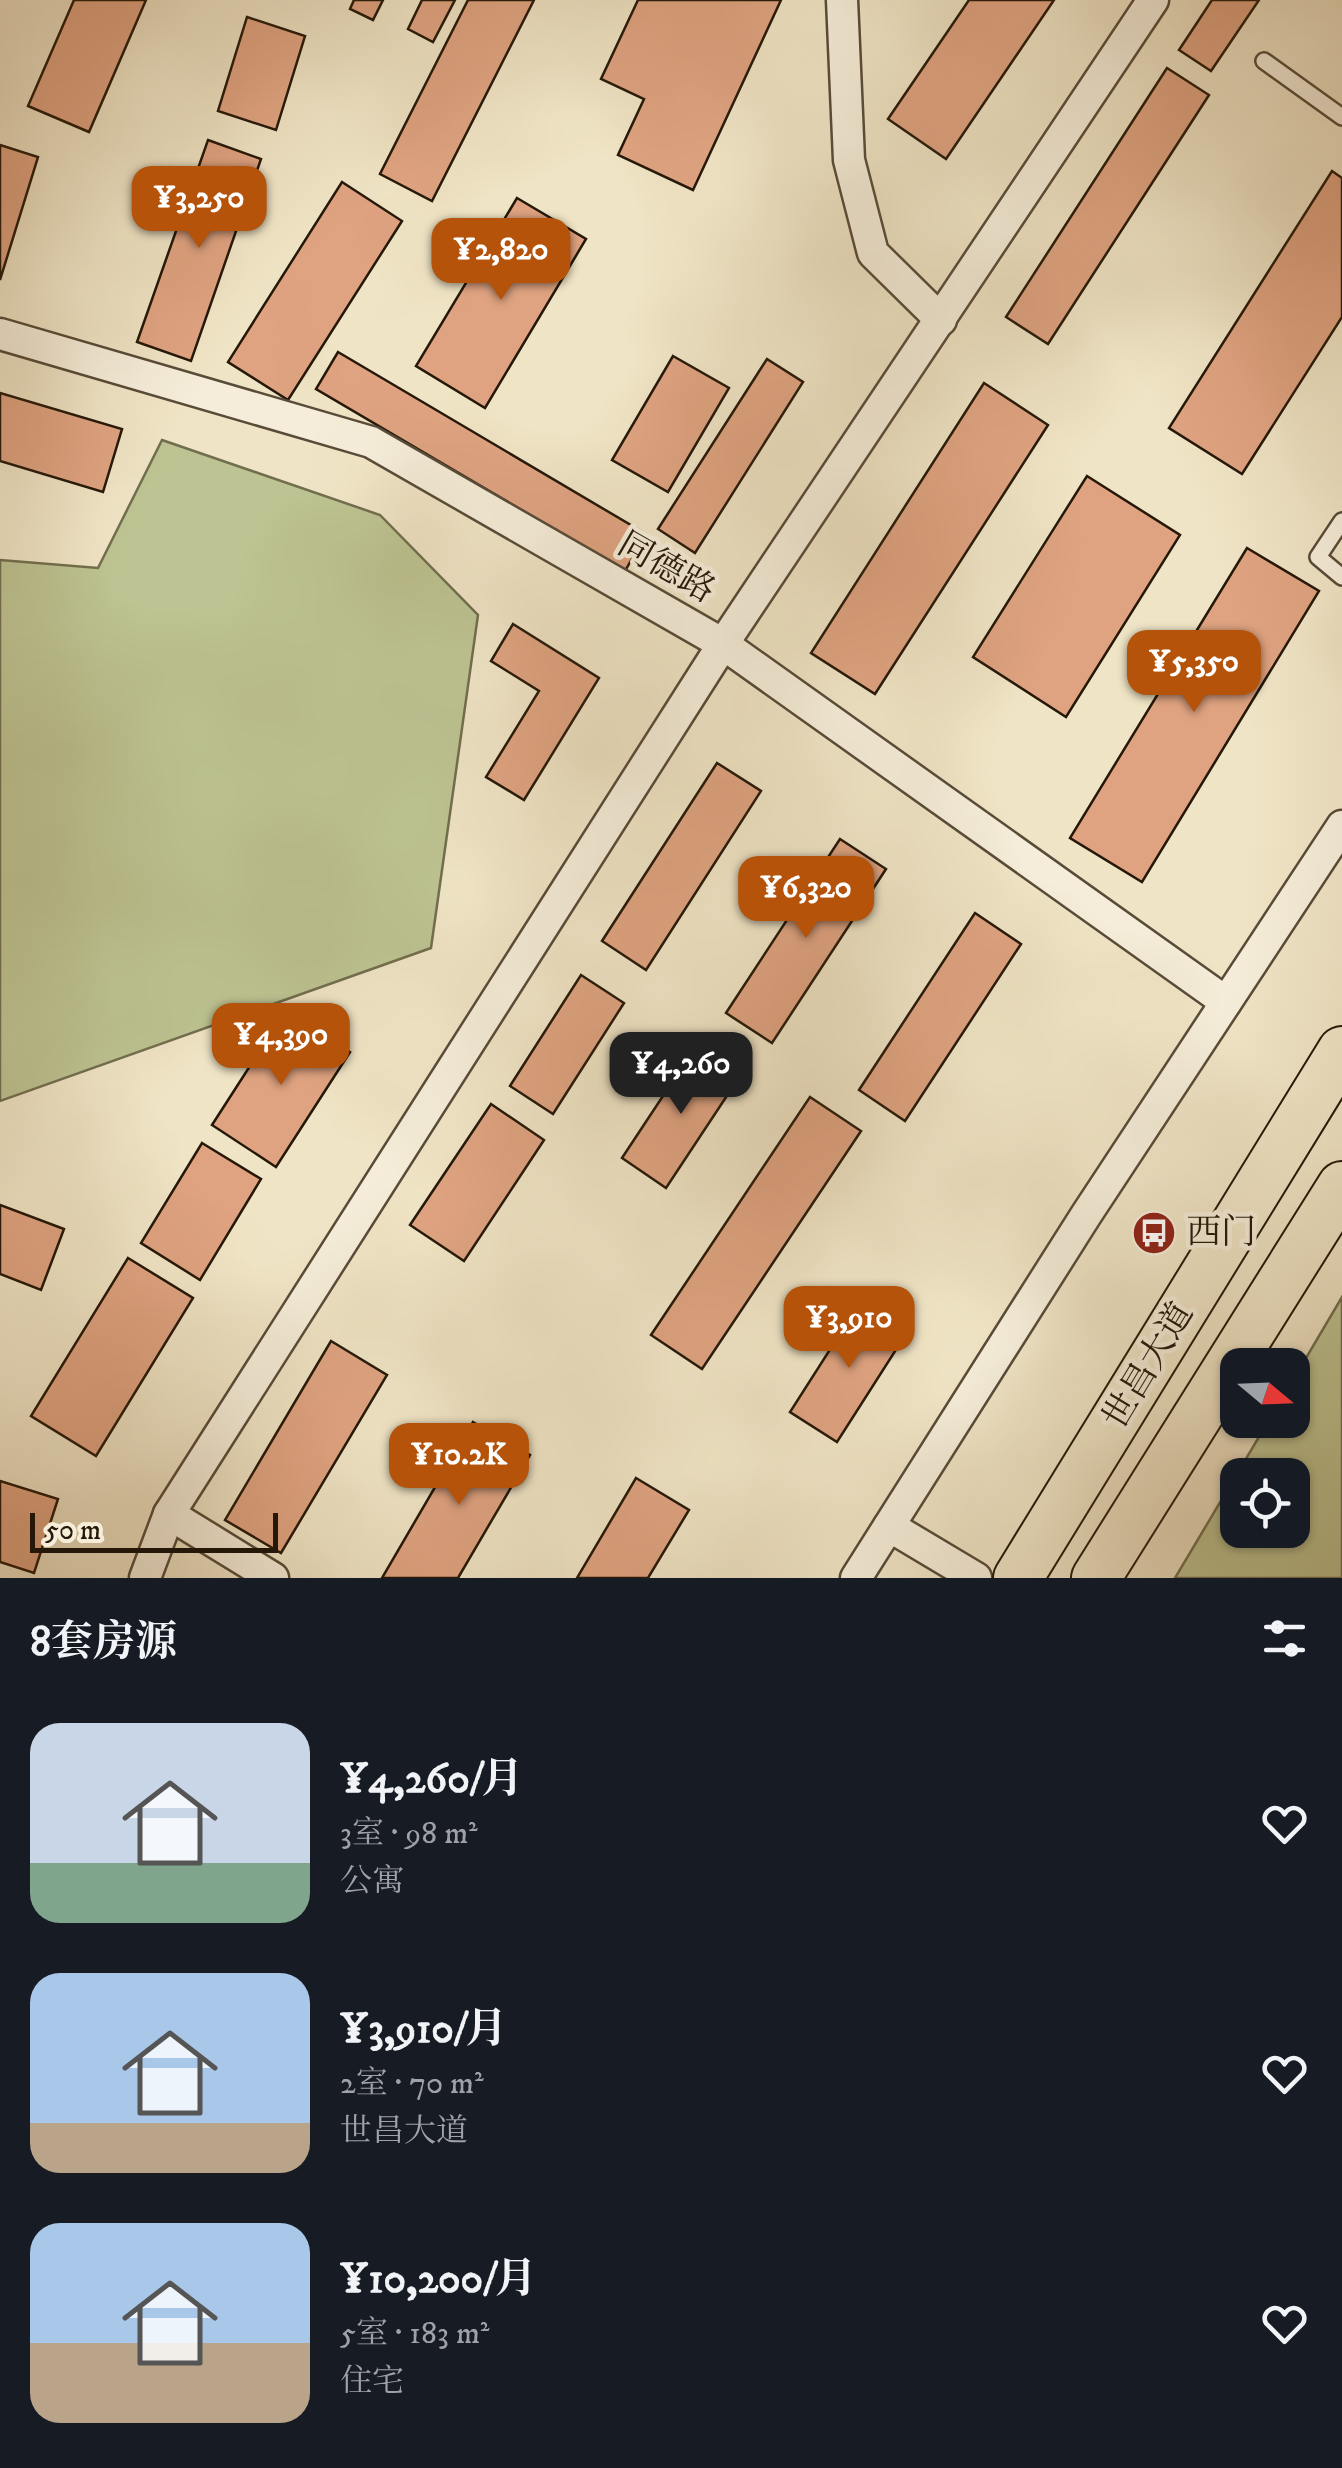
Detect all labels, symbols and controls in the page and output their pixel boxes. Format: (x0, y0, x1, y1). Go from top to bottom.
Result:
pin: ¥3,250 (118, 166, 280, 251)
text: ¥3,250 (154, 178, 244, 218)
pin: ¥2,820 (420, 218, 582, 303)
text: ¥2,820 (453, 230, 549, 270)
street label: 同德路 (610, 523, 722, 613)
pin: ¥5,350 (1113, 630, 1275, 715)
text: ¥5,350 (1149, 642, 1239, 682)
pin: ¥6,320 (725, 856, 887, 941)
text: ¥6,320 (760, 868, 852, 908)
pin: ¥4,390 (200, 1003, 362, 1088)
text: ¥4,390 (234, 1015, 328, 1055)
pin: ¥4,260 (600, 1032, 762, 1117)
text: ¥4,260 (632, 1044, 730, 1084)
bus stop icon: 西门 (1131, 1210, 1177, 1256)
place label: 西门 (1186, 1211, 1256, 1255)
pin: ¥3,910 (768, 1286, 930, 1371)
street label: 世昌大道 (1094, 1295, 1204, 1437)
text: ¥3,910 (806, 1298, 892, 1338)
north arrow (1220, 1348, 1310, 1438)
map controls (1220, 1348, 1310, 1548)
pin: ¥10.2K (378, 1423, 540, 1508)
text: ¥10.2K (411, 1435, 507, 1475)
button: locate (1220, 1458, 1310, 1548)
scale bar (30, 1508, 278, 1552)
text: 50 m (45, 1513, 101, 1548)
icon: filters (1257, 1611, 1312, 1666)
text: 8套房源 (30, 1617, 177, 1669)
text: ¥4,260/月 (340, 1754, 523, 1806)
icon: home (110, 1763, 230, 1883)
icon: heart (1257, 1796, 1312, 1851)
text: 3室 · 98 m² (340, 1814, 478, 1854)
text: 公寓 (340, 1862, 404, 1902)
text: ¥3,910/月 (340, 2004, 507, 2056)
icon: home (110, 2013, 230, 2133)
icon: heart (1257, 2046, 1312, 2101)
text: 2室 · 70 m² (340, 2064, 484, 2104)
text: 世昌大道 (340, 2112, 468, 2152)
text: ¥10,200/月 (340, 2254, 537, 2306)
icon: home (110, 2263, 230, 2383)
icon: heart (1257, 2296, 1312, 2351)
text: 5室 · 183 m² (340, 2314, 489, 2354)
text: 住宅 (340, 2362, 404, 2402)

